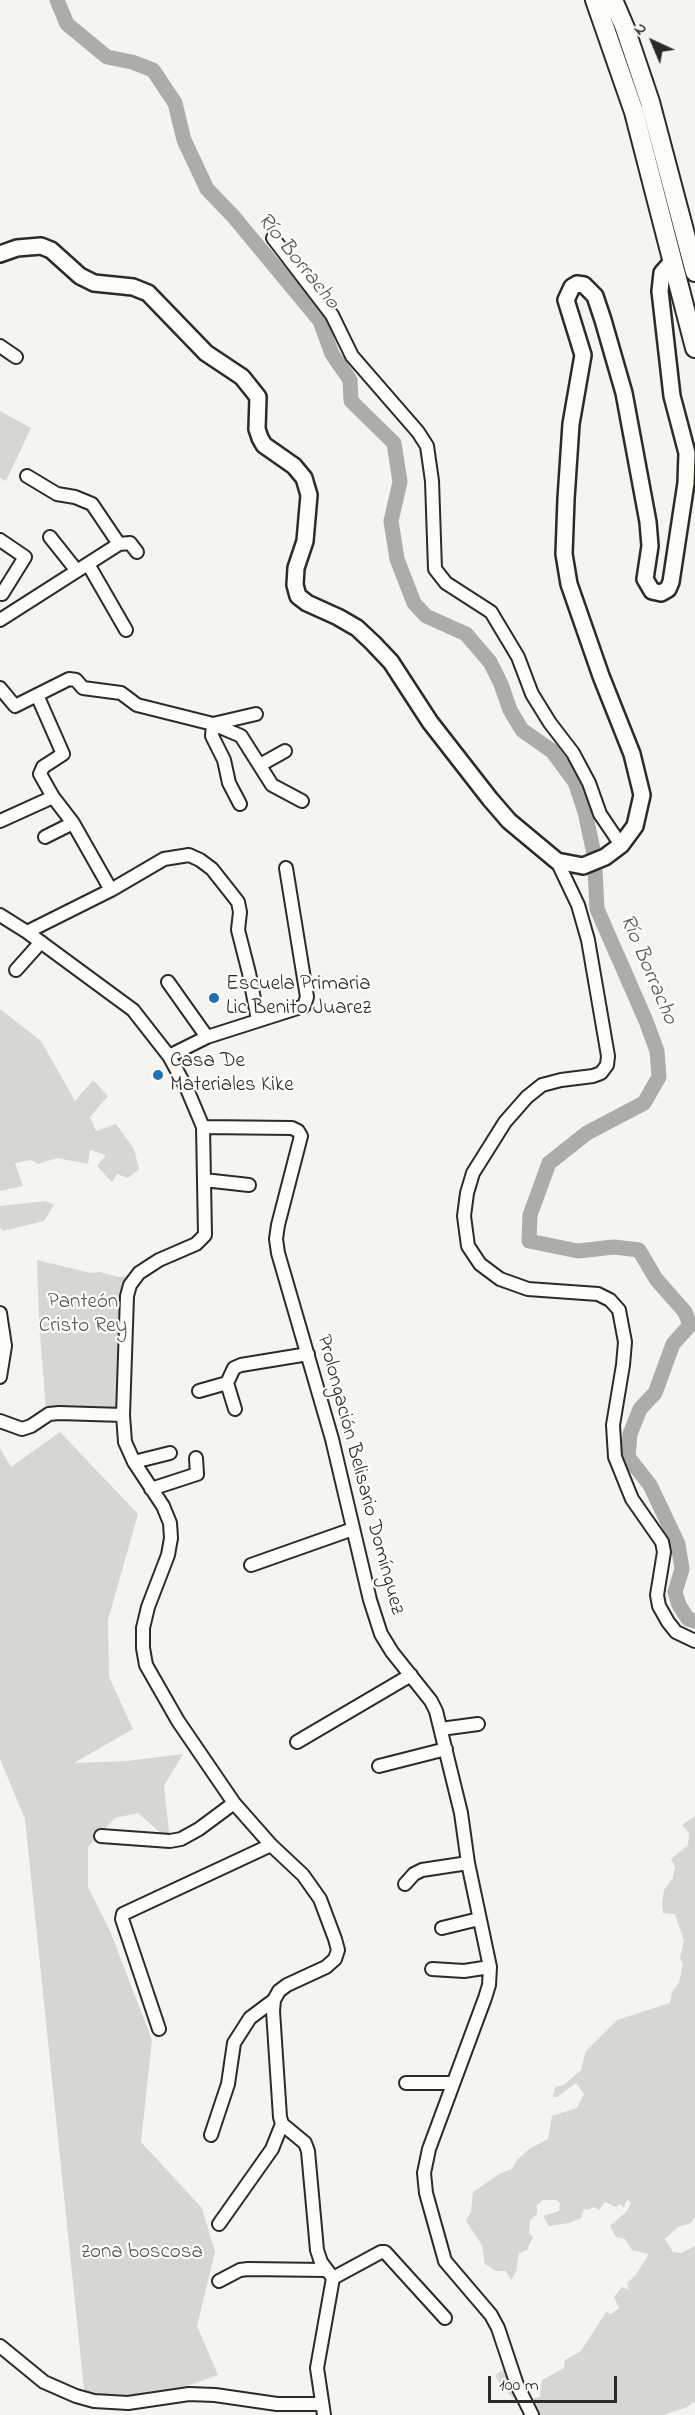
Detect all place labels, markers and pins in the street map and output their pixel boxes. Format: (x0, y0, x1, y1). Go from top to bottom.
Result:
place label: Escuela Primaria Lic Benito Juarez (226, 973, 371, 1023)
marker: Escuela Primaria Lic Benito Juarez (207, 991, 221, 1005)
place label: Casa De Materiales Kike (170, 1050, 294, 1100)
marker: Casa De Materiales Kike (151, 1068, 165, 1082)

